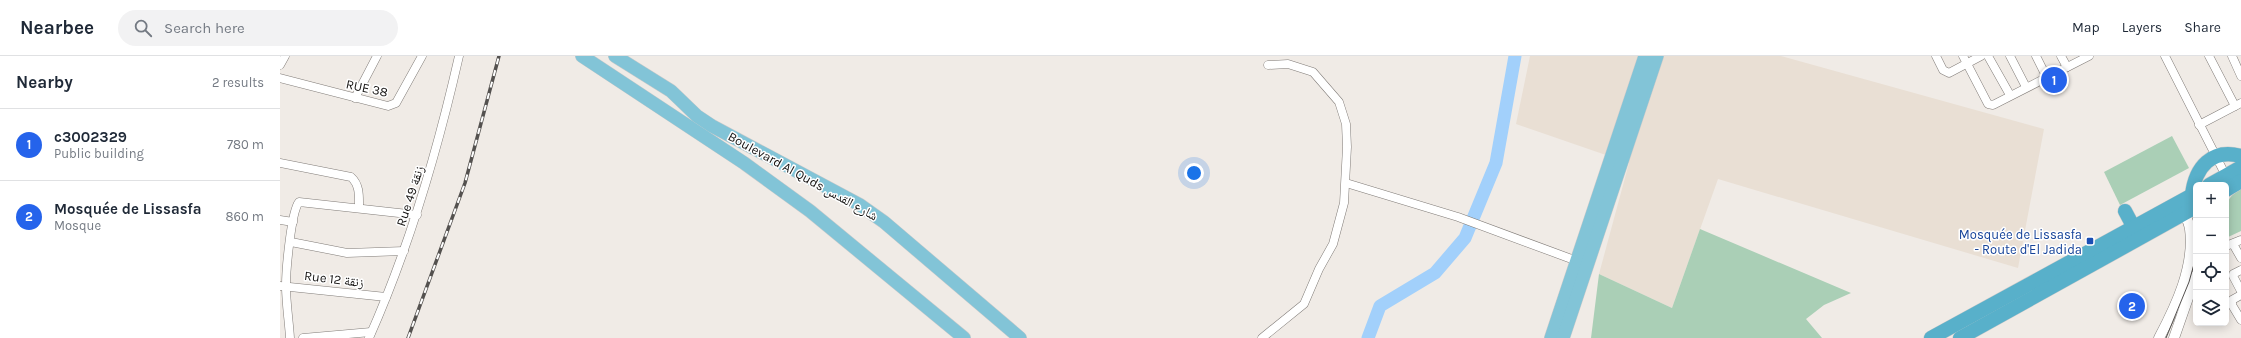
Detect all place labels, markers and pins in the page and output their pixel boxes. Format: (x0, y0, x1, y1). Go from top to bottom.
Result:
pin: 1 (2041, 65, 2067, 95)
place label: Mosquée de Lissasfa - Route d'El Jadida (1959, 227, 2082, 257)
marker: Mosquée de Lissasfa - Route d'El Jadida (2085, 236, 2095, 246)
pin: 2 (2119, 291, 2145, 321)

